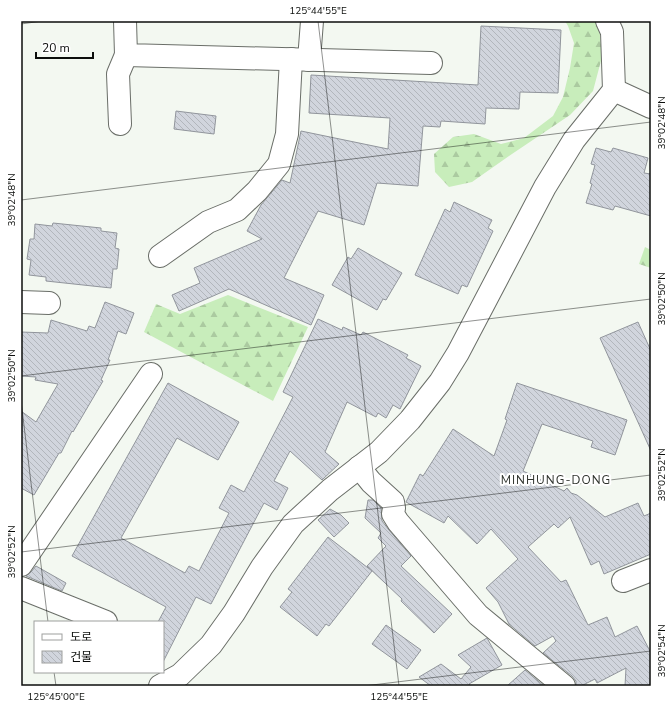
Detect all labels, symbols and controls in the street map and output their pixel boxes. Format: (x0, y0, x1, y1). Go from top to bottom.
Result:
text: 125°44'55"E (289, 4, 347, 18)
scale bar (36, 34, 93, 60)
text: 20 m (42, 40, 70, 56)
text: 39°02'48"N (655, 96, 669, 150)
text: 39°02'48"N (5, 173, 19, 227)
text: 39°02'50"N (655, 272, 669, 326)
text: 39°02'50"N (5, 349, 19, 403)
text: 39°02'52"N (655, 448, 669, 502)
district label: MINHUNG-DONG (501, 472, 611, 488)
text: 39°02'52"N (5, 525, 19, 579)
legend (34, 621, 164, 673)
text: 39°02'54"N (655, 624, 669, 678)
text: 도로 (70, 629, 92, 645)
text: 건물 (70, 649, 92, 665)
text: 125°45'00"E (27, 690, 85, 704)
text: 125°44'55"E (370, 690, 428, 704)

